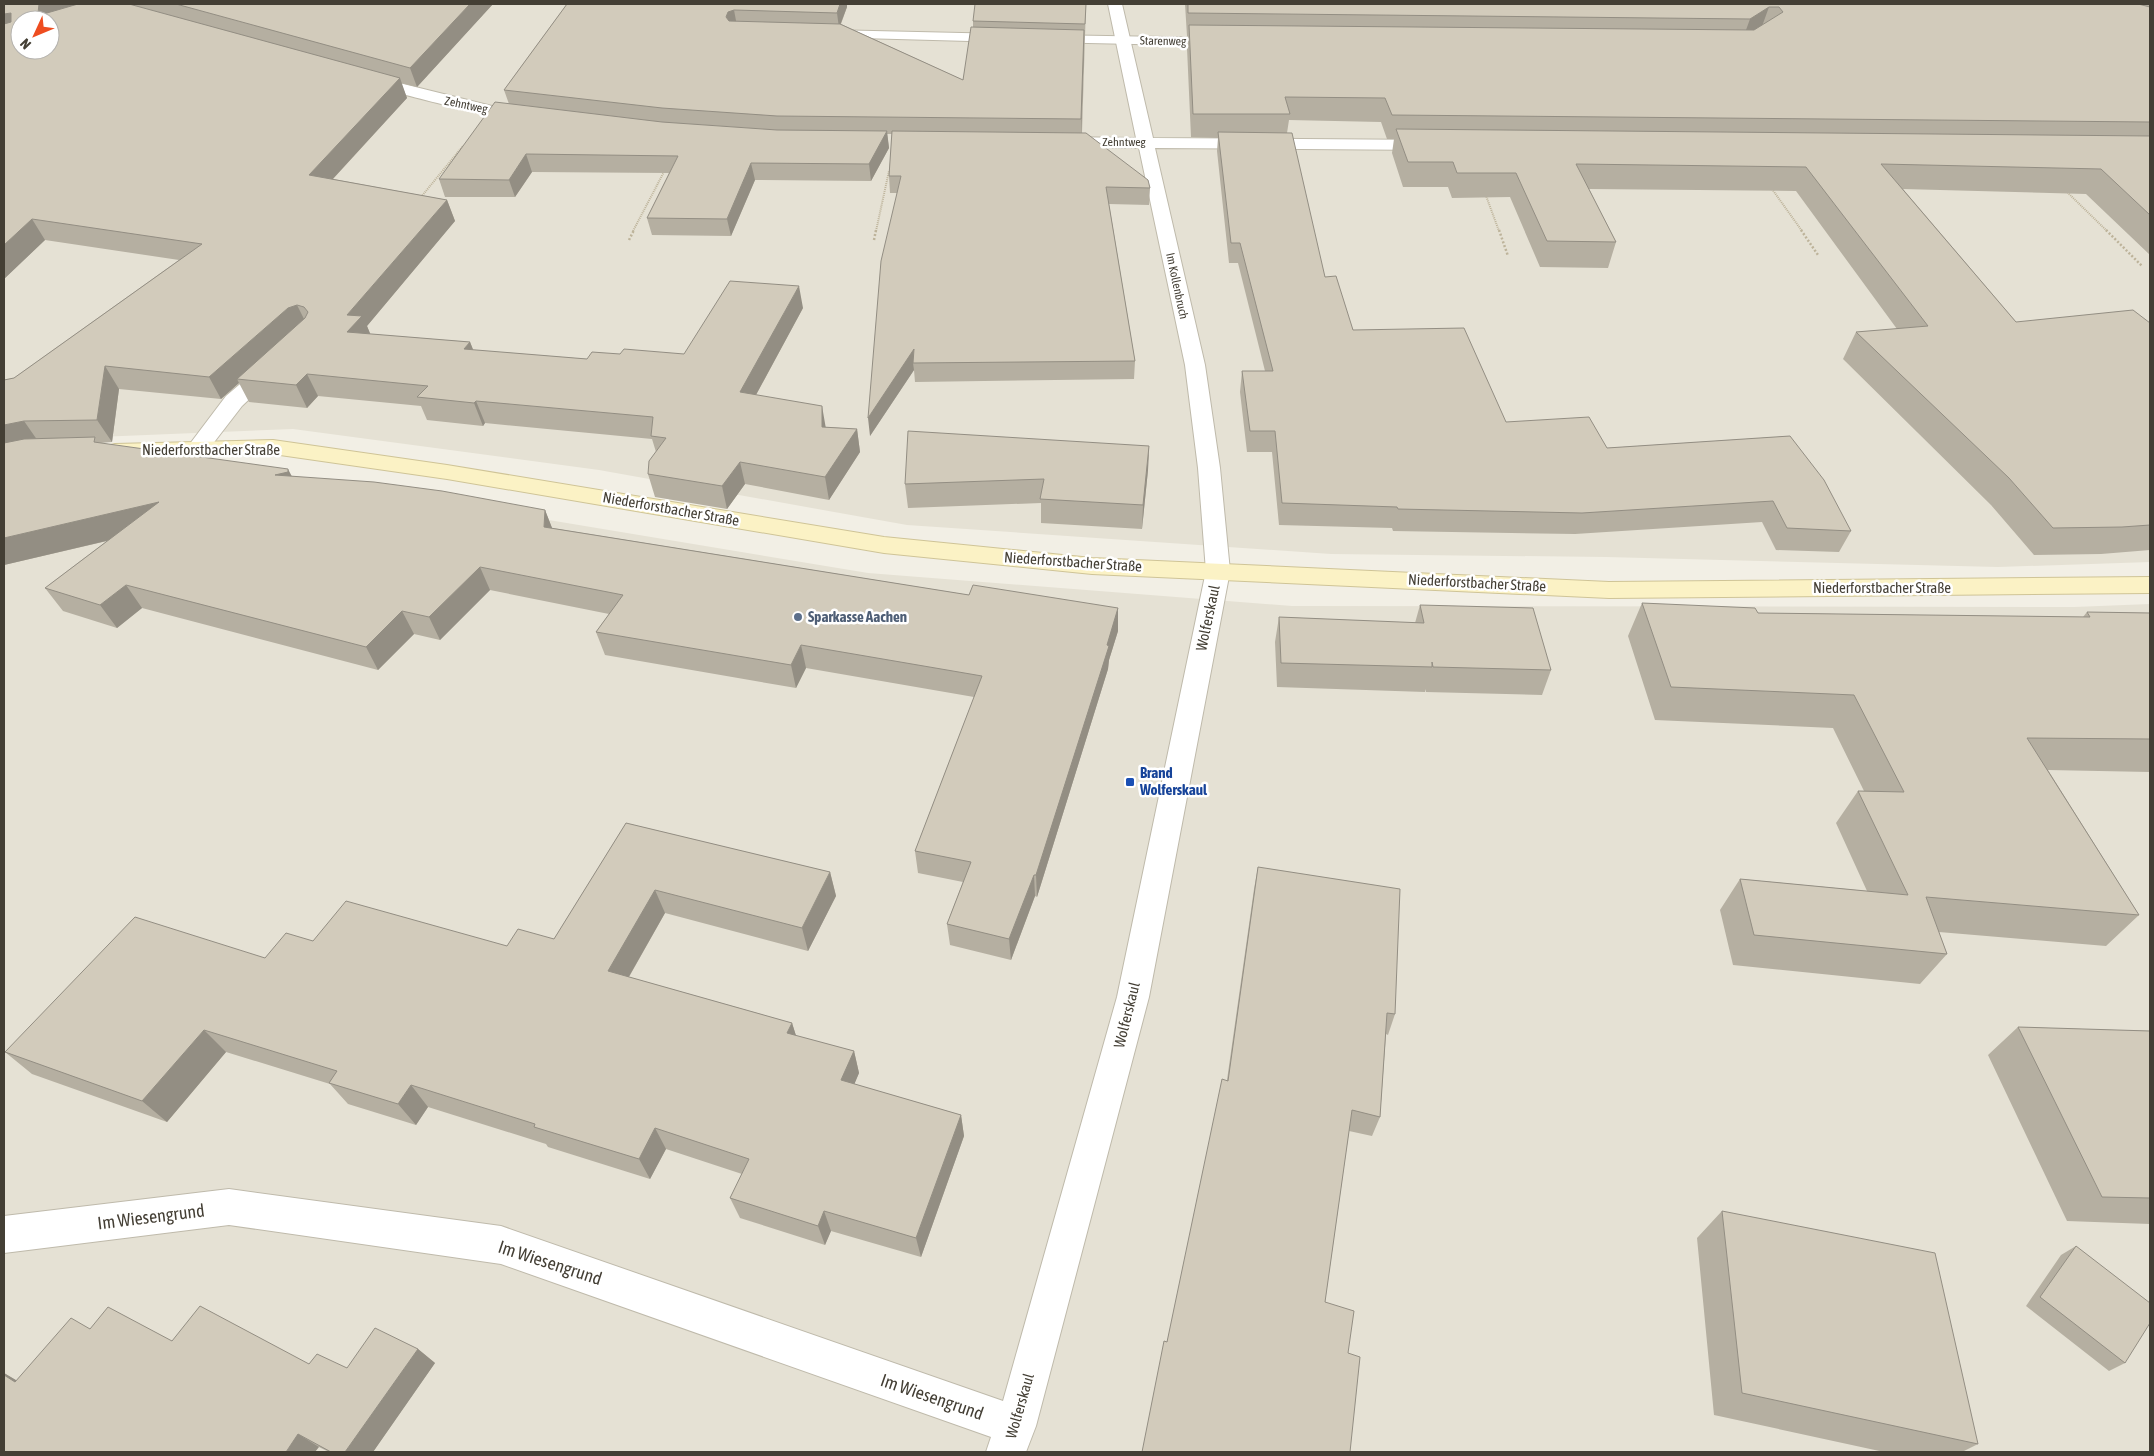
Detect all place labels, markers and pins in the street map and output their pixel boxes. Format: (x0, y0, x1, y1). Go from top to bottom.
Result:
place label: Sparkasse Aachen (808, 608, 907, 625)
marker: Sparkasse Aachen (792, 611, 804, 623)
place label: Brand Wolferskaul (1139, 764, 1208, 798)
marker: Brand Wolferskaul (1124, 776, 1136, 788)

